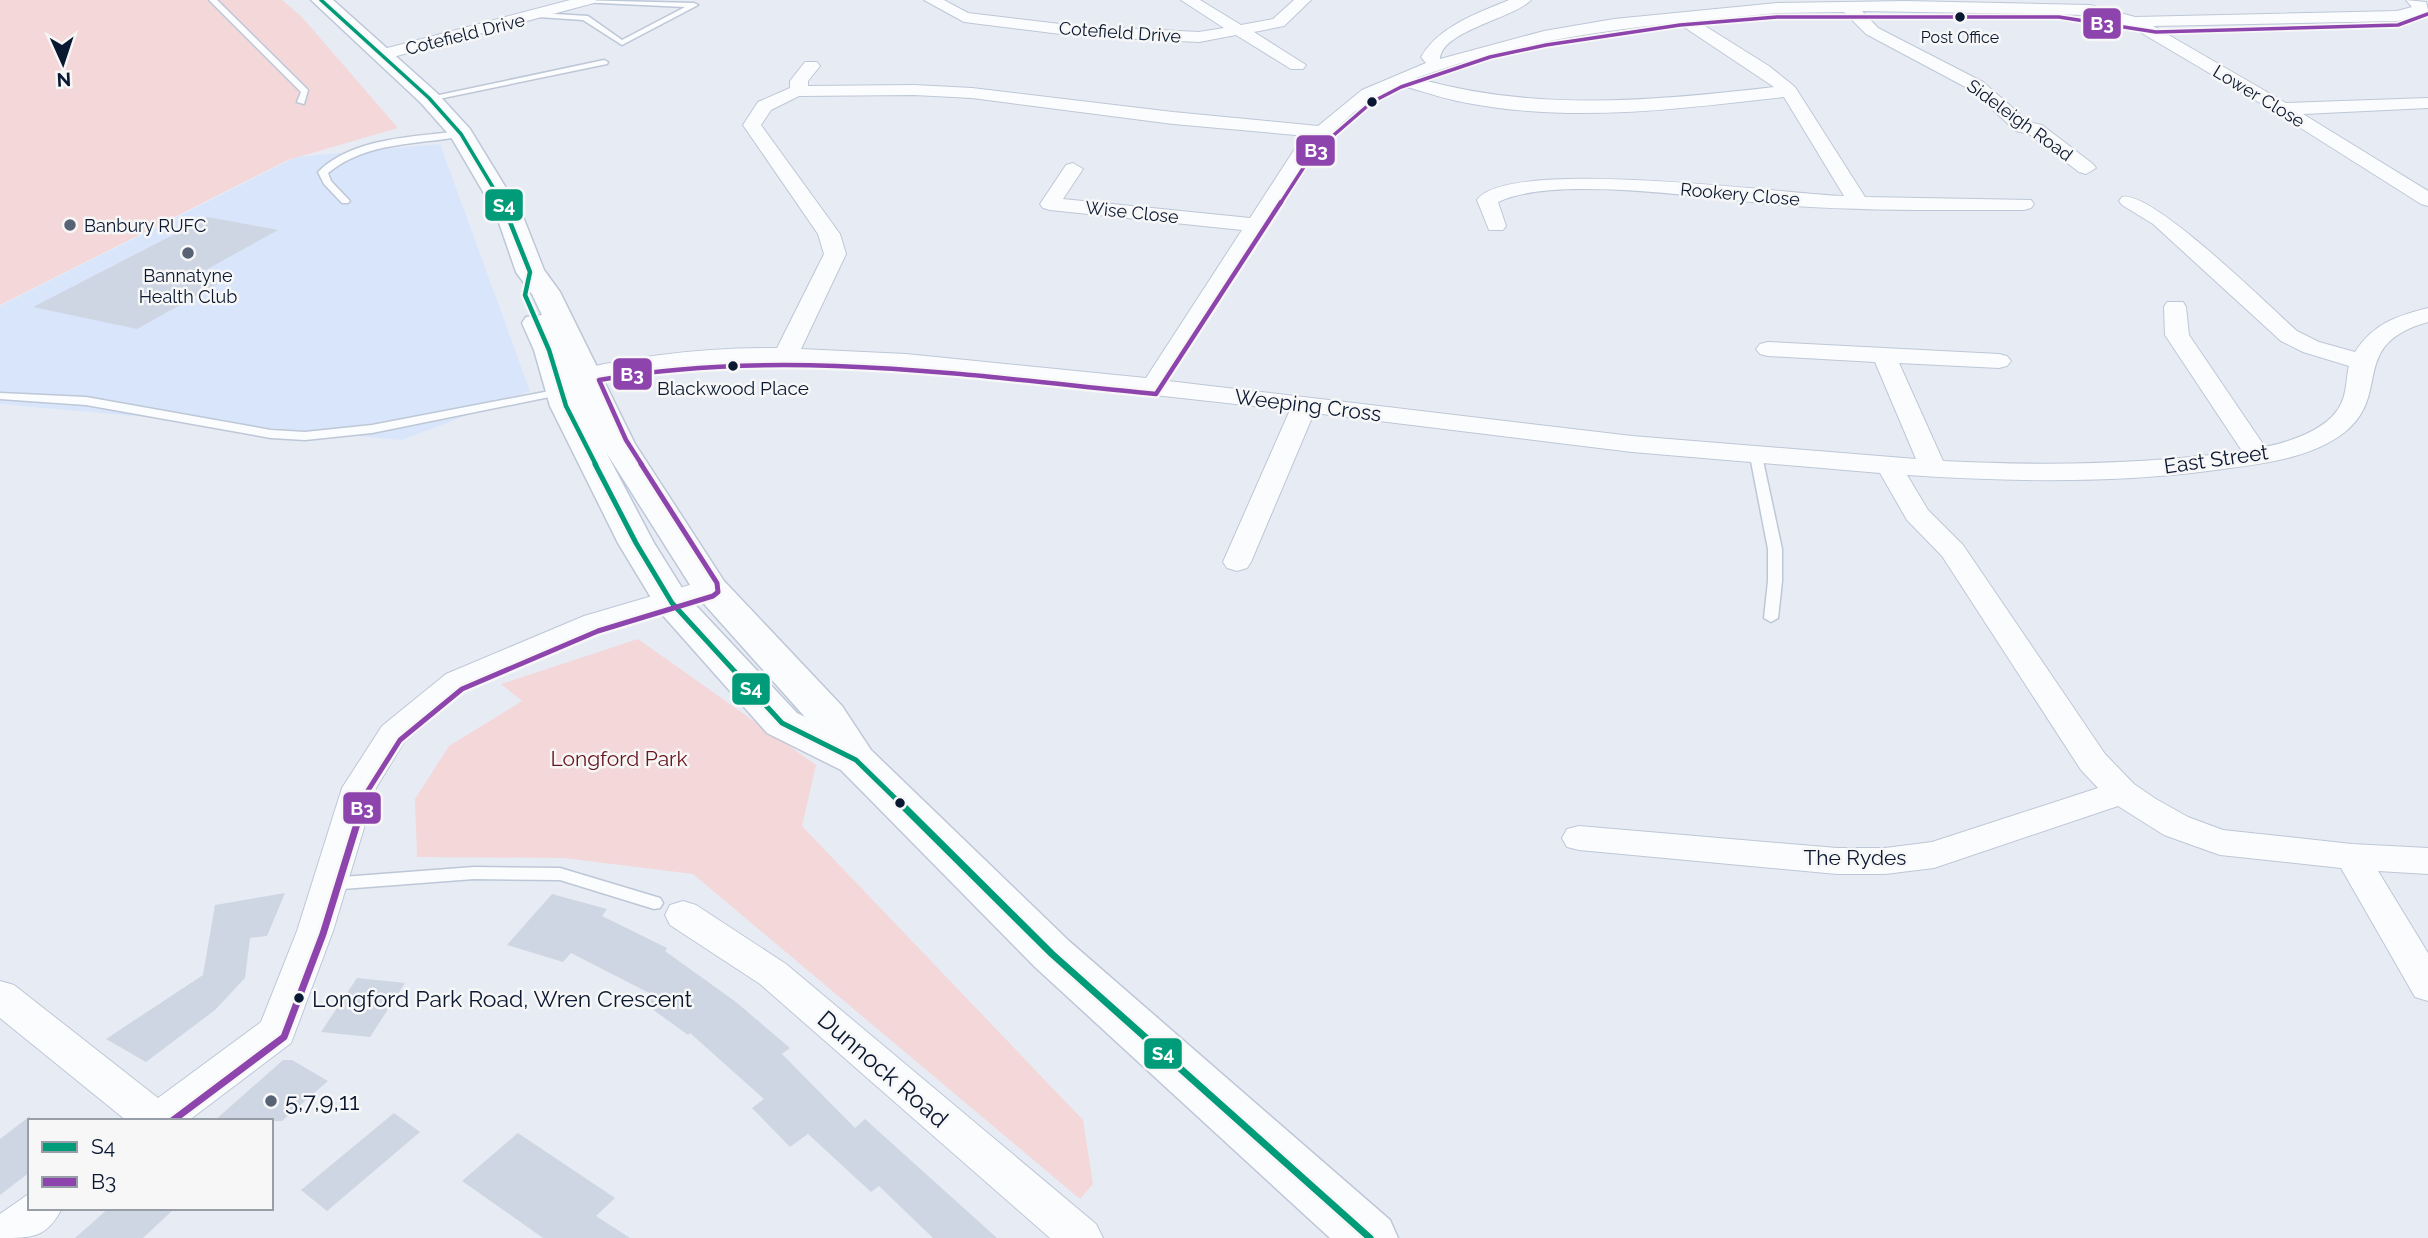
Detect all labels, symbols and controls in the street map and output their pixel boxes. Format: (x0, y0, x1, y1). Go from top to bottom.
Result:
line badge: B3 (2082, 7, 2122, 40)
street label: Cotefield Drive (403, 9, 527, 59)
marker: Post Office (1953, 10, 1967, 24)
text: B3 (2090, 12, 2114, 34)
street label: Cotefield Drive (1058, 17, 1182, 47)
north arrow (28, 28, 98, 98)
place label: Post Office (1921, 28, 1999, 47)
street label: Lower Close (2209, 60, 2309, 132)
text: N (56, 69, 72, 91)
street label: Sideleigh Road (1963, 75, 2077, 165)
unlabelled marker (1365, 95, 1379, 109)
line badge: B3 (1295, 134, 1336, 167)
text: B3 (1304, 139, 1328, 161)
street label: Rookery Close (1679, 178, 1801, 210)
line badge: S4 (484, 188, 524, 222)
text: S4 (493, 194, 515, 216)
street label: Wise Close (1084, 197, 1180, 227)
place label: Banbury RUFC (84, 215, 206, 236)
marker: Banbury RUFC (62, 217, 78, 233)
marker: Bannatyne Health Club (180, 245, 196, 261)
place label: Bannatyne Health Club (139, 265, 237, 307)
line badge: B3 (612, 357, 653, 391)
marker: Blackwood Place (726, 359, 740, 373)
text: B3 (620, 363, 644, 385)
place label: Blackwood Place (657, 377, 809, 399)
street label: Weeping Cross (1233, 384, 1383, 426)
street label: East Street (2162, 439, 2270, 479)
line badge: S4 (731, 672, 771, 706)
text: S4 (740, 677, 762, 699)
park label: Longford Park (550, 746, 688, 771)
line badge: B3 (342, 791, 382, 825)
unlabelled marker (893, 796, 907, 810)
text: B3 (350, 797, 374, 819)
street label: The Rydes (1804, 845, 1906, 870)
place label: Longford Park Road, Wren Crescent (312, 985, 693, 1012)
marker: Longford Park Road, Wren Crescent (292, 991, 306, 1005)
street label: Dunnock Road (812, 1005, 954, 1133)
line badge: S4 (1143, 1037, 1183, 1070)
text: S4 (1152, 1042, 1174, 1064)
place label: 5,7,9,11 (285, 1087, 360, 1116)
marker: 5,7,9,11 (263, 1093, 279, 1109)
legend (28, 1119, 273, 1210)
text: S4 (91, 1134, 115, 1159)
text: B3 (91, 1169, 116, 1194)

